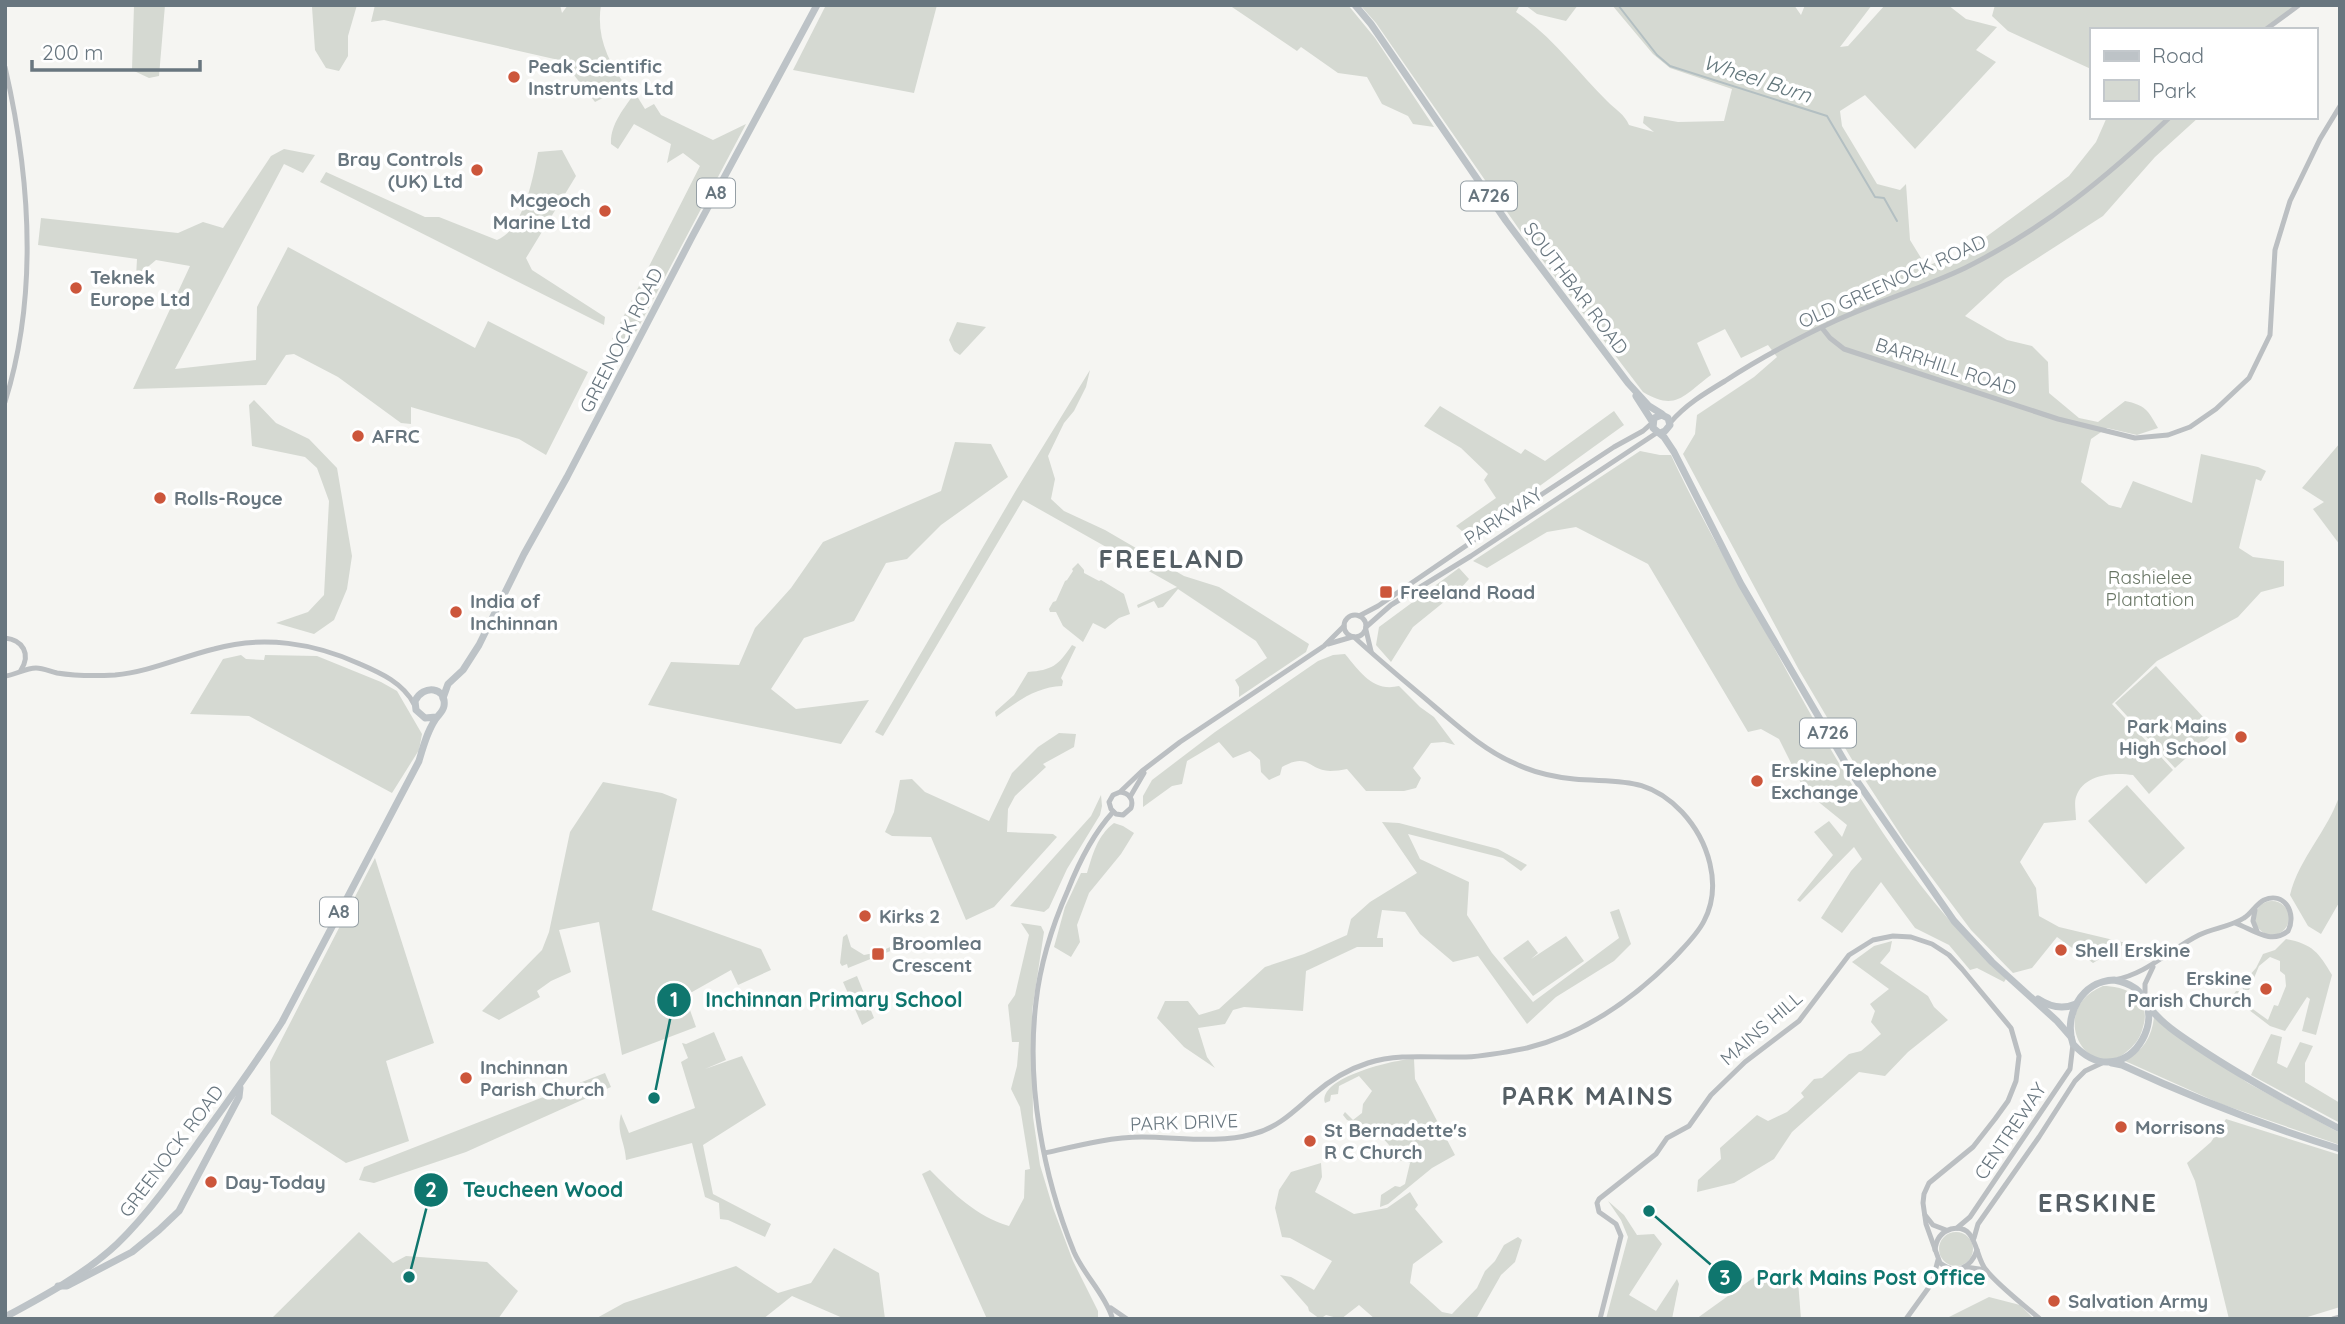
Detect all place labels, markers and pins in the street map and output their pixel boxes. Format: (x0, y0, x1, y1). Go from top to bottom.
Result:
place label: Peak Scientific Instruments Ltd (528, 54, 674, 100)
marker: Peak Scientific Instruments Ltd (506, 69, 522, 85)
place label: Bray Controls (UK) Ltd (337, 147, 463, 193)
marker: Bray Controls (UK) Ltd (469, 162, 485, 178)
place label: Mcgeoch Marine Ltd (493, 188, 591, 234)
marker: Mcgeoch Marine Ltd (597, 203, 613, 219)
place label: Teknek Europe Ltd (90, 265, 190, 311)
marker: Teknek Europe Ltd (68, 280, 84, 296)
place label: AFRC (372, 424, 420, 448)
marker: AFRC (350, 428, 366, 444)
place label: Rolls-Royce (174, 486, 283, 510)
marker: Rolls-Royce (152, 490, 168, 506)
place label: Freeland Road (1400, 580, 1535, 604)
marker: Freeland Road (1378, 584, 1394, 600)
place label: India of Inchinnan (470, 589, 558, 635)
marker: India of Inchinnan (448, 604, 464, 620)
place label: Park Mains High School (2119, 714, 2227, 760)
marker: Park Mains High School (2233, 729, 2249, 745)
place label: Erskine Telephone Exchange (1771, 758, 1937, 804)
marker: Erskine Telephone Exchange (1749, 773, 1765, 789)
place label: Kirks 2 (879, 904, 940, 928)
marker: Kirks 2 (857, 908, 873, 924)
place label: Broomlea Crescent (892, 931, 982, 977)
place label: Shell Erskine (2075, 938, 2190, 962)
marker: Shell Erskine (2053, 942, 2069, 958)
marker: Broomlea Crescent (870, 946, 886, 962)
place label: Erskine Parish Church (2127, 966, 2252, 1012)
callout: Inchinnan Primary School (657, 979, 977, 1021)
marker: Erskine Parish Church (2258, 981, 2274, 997)
place label: Inchinnan Parish Church (480, 1055, 605, 1101)
marker: Inchinnan Parish Church (458, 1070, 474, 1086)
place label: Morrisons (2135, 1115, 2225, 1139)
place label: St Bernadette's R C Church (1324, 1118, 1467, 1164)
marker: Morrisons (2113, 1119, 2129, 1135)
marker: St Bernadette's R C Church (1302, 1133, 1318, 1149)
callout: Teucheen Wood (413, 1169, 637, 1211)
place label: Day-Today (225, 1170, 326, 1194)
marker: Day-Today (203, 1174, 219, 1190)
callout: Park Mains Post Office (1708, 1256, 2000, 1298)
place label: Salvation Army (2068, 1289, 2208, 1313)
marker: Salvation Army (2046, 1293, 2062, 1309)

